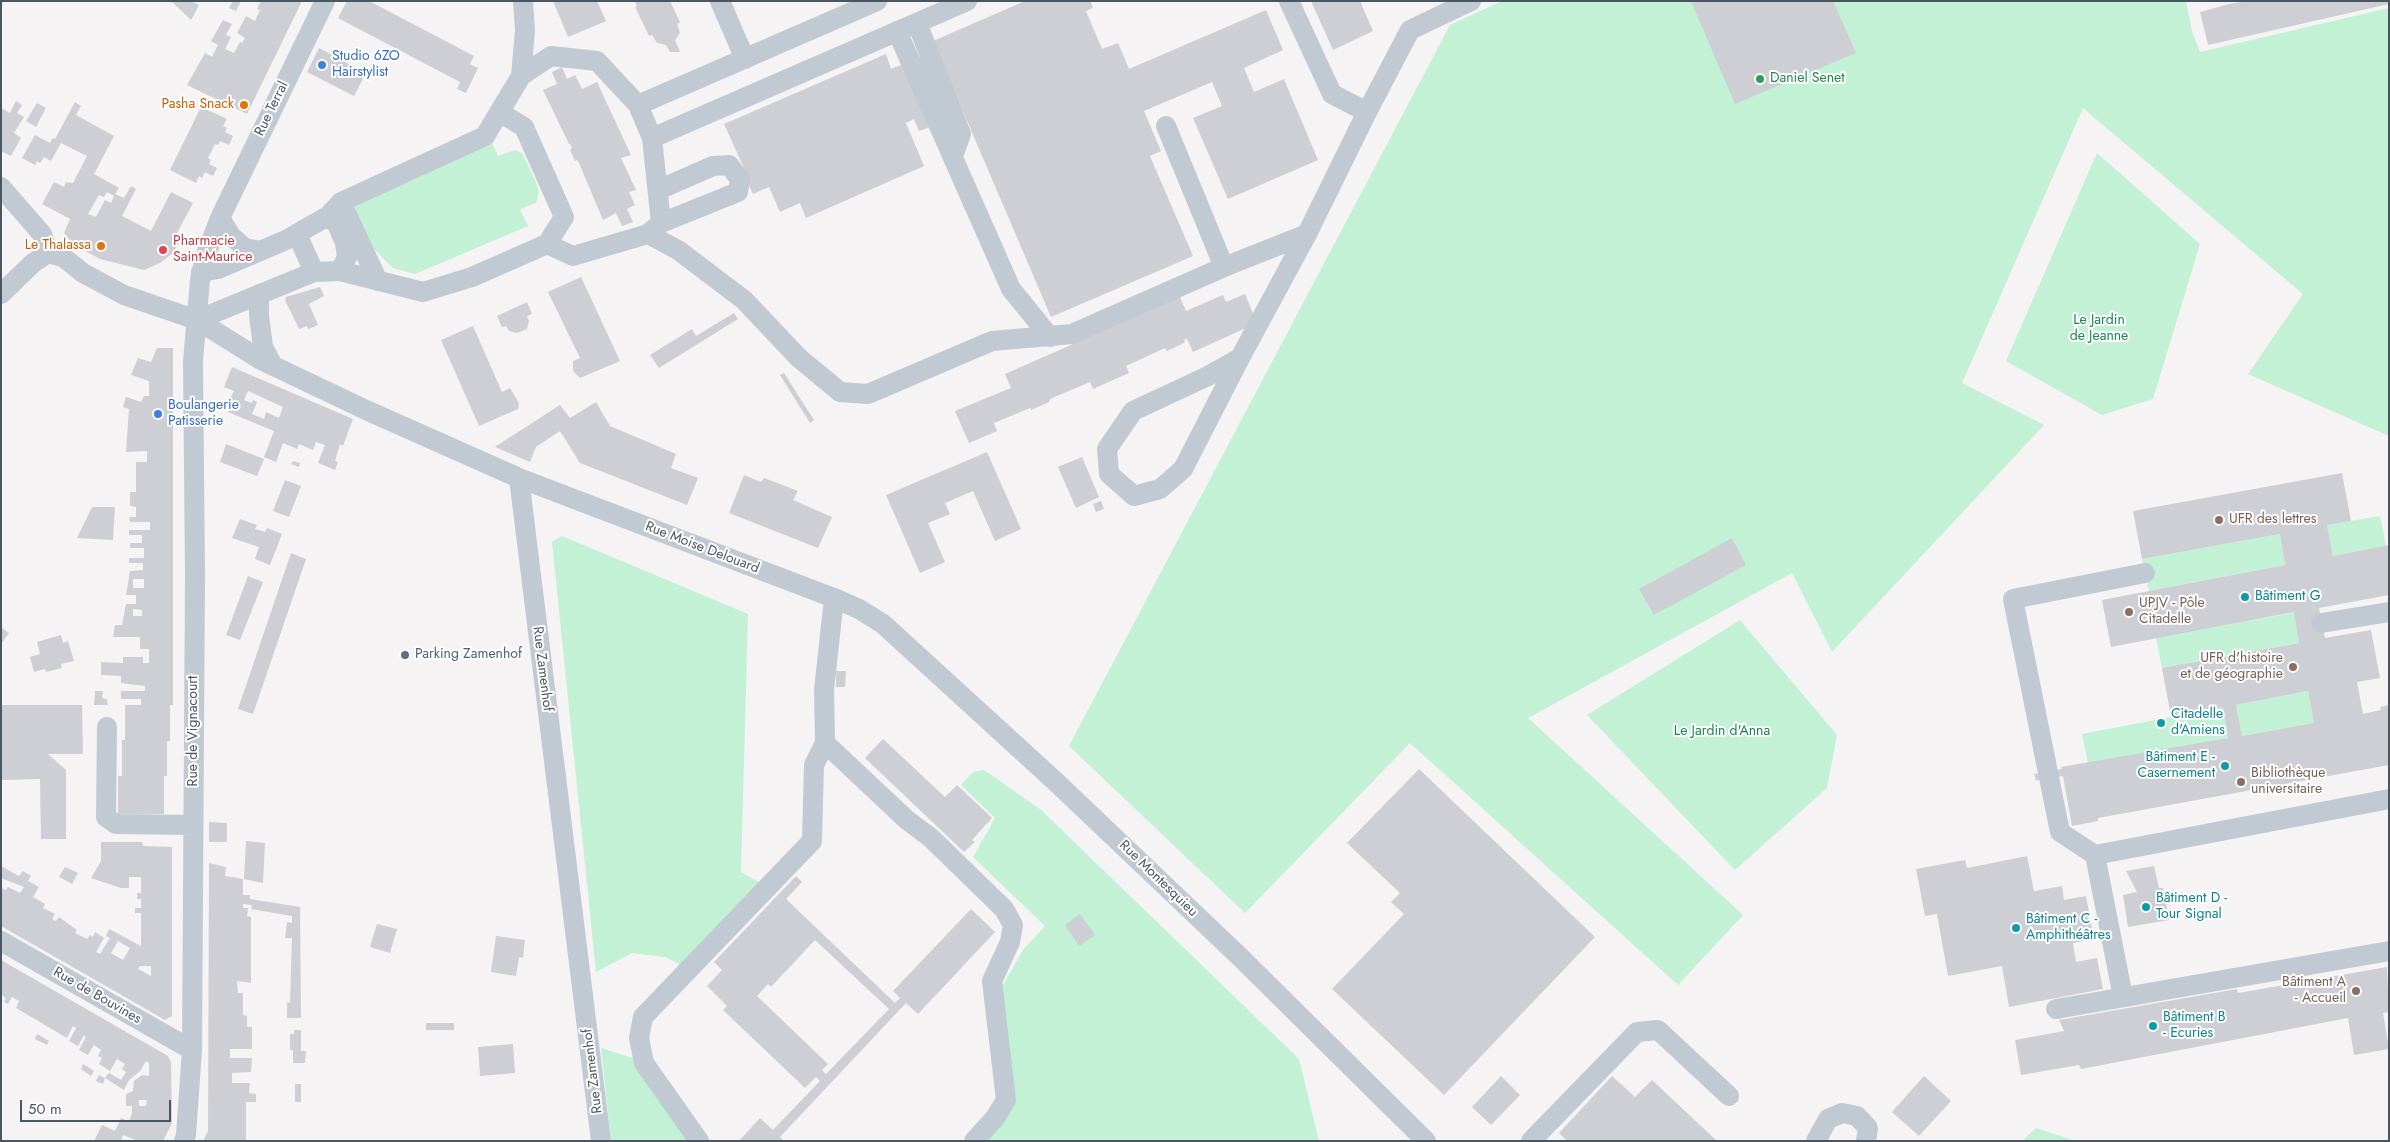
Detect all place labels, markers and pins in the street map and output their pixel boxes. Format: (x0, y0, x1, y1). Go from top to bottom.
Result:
place label: Studio 6ZO Hairstylist (332, 49, 400, 82)
marker: Studio 6ZO Hairstylist (316, 59, 328, 71)
place label: Daniel Senet (1770, 71, 1845, 87)
marker: Daniel Senet (1754, 73, 1766, 85)
place label: Pasha Snack (161, 97, 234, 113)
marker: Pasha Snack (238, 99, 250, 111)
place label: Pharmacie Saint-Maurice (173, 234, 252, 266)
place label: Le Thalassa (25, 238, 91, 254)
marker: Le Thalassa (95, 240, 107, 252)
marker: Pharmacie Saint-Maurice (157, 244, 169, 256)
place label: Boulangerie Patisserie (168, 398, 239, 431)
marker: Boulangerie Patisserie (152, 408, 164, 420)
place label: UFR des lettres (2229, 512, 2316, 528)
marker: UFR des lettres (2213, 514, 2225, 526)
place label: Bâtiment G (2255, 589, 2320, 605)
marker: Bâtiment G (2239, 591, 2251, 603)
place label: UPJV - Pôle Citadelle (2139, 596, 2205, 628)
marker: UPJV - Pôle Citadelle (2123, 606, 2135, 618)
place label: Parking Zamenhof (415, 647, 522, 663)
marker: Parking Zamenhof (399, 649, 411, 661)
place label: UFR d'histoire et de géographie (2180, 651, 2283, 684)
marker: UFR d'histoire et de géographie (2287, 661, 2299, 673)
place label: Citadelle d'Amiens (2171, 707, 2225, 740)
marker: Citadelle d'Amiens (2155, 717, 2167, 729)
place label: Bâtiment E - Casernement (2138, 750, 2215, 782)
marker: Bâtiment E - Casernement (2219, 760, 2231, 772)
place label: Bibliothèque universitaire (2251, 766, 2325, 799)
marker: Bibliothèque universitaire (2235, 776, 2247, 788)
place label: Bâtiment D - Tour Signal (2156, 891, 2227, 924)
marker: Bâtiment D - Tour Signal (2140, 901, 2152, 913)
place label: Bâtiment C - Amphithéâtres (2026, 912, 2111, 944)
marker: Bâtiment C - Amphithéâtres (2010, 922, 2022, 934)
place label: Bâtiment A - Accueil (2282, 975, 2346, 1008)
marker: Bâtiment A - Accueil (2350, 985, 2362, 997)
place label: Bâtiment B - Ecuries (2163, 1010, 2225, 1042)
marker: Bâtiment B - Ecuries (2147, 1020, 2159, 1032)

